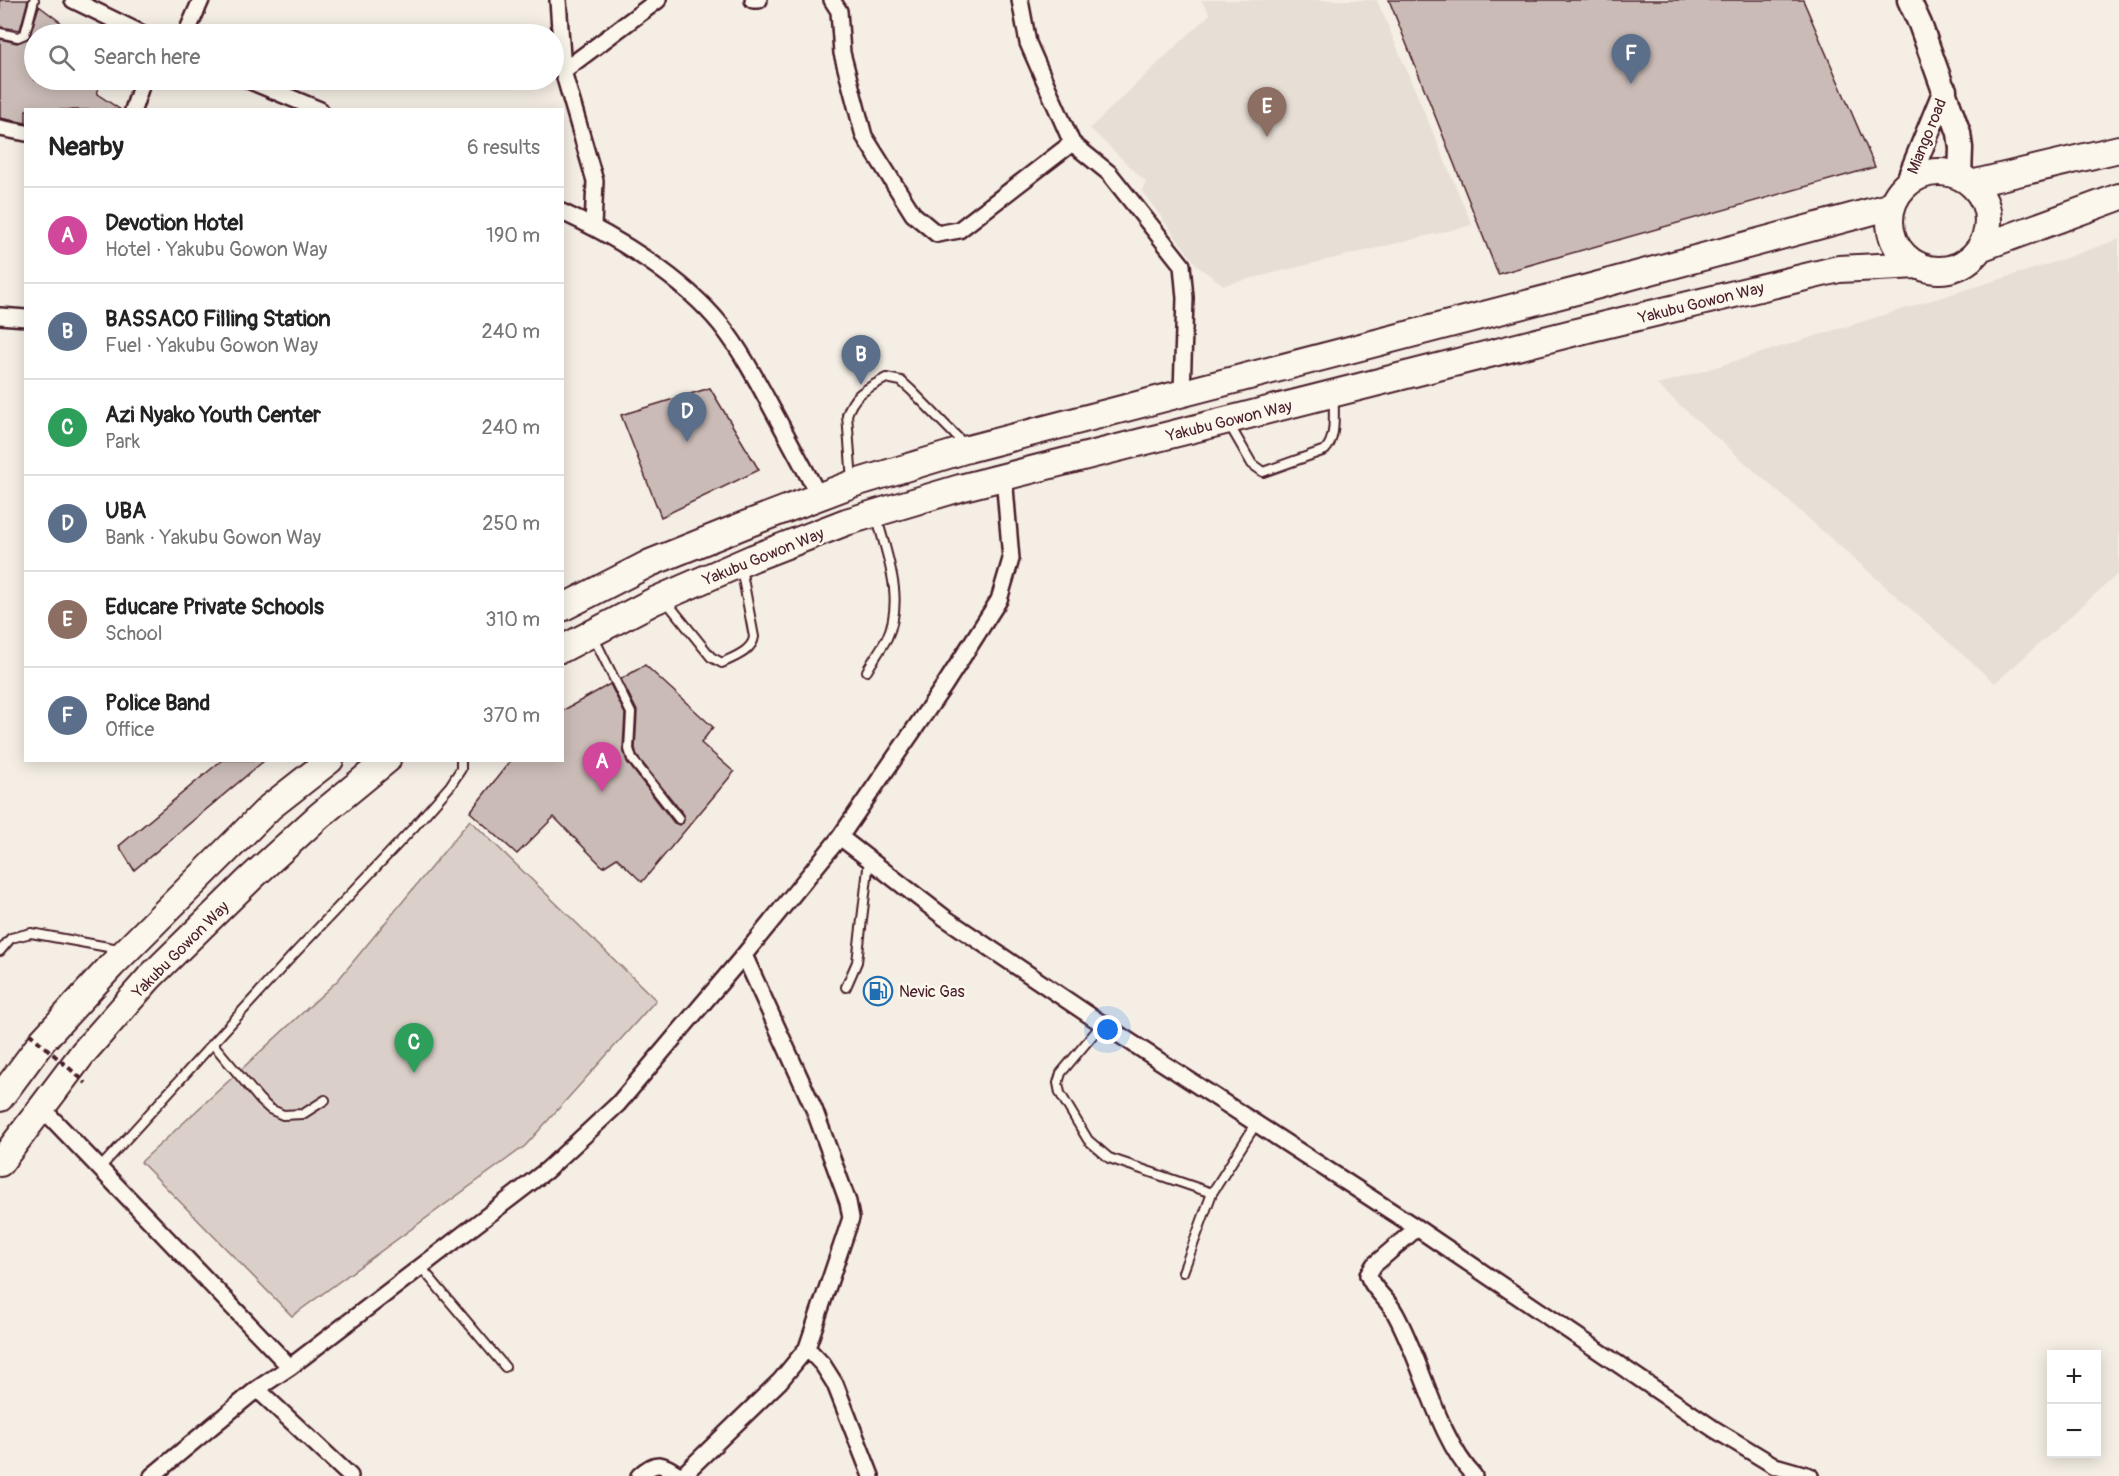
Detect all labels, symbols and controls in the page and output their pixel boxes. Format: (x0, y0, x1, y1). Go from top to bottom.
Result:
search box (24, 24, 564, 90)
pin: F (1612, 34, 1650, 84)
icon: search (45, 41, 78, 74)
text: Search here (93, 43, 200, 71)
pin: E (1248, 88, 1286, 137)
street label: Miango road (1903, 96, 1951, 177)
text: Nearby (48, 131, 124, 163)
text: 6 results (467, 135, 540, 160)
text: Devotion Hotel (105, 209, 244, 237)
text: A (61, 223, 74, 248)
text: 190 m (486, 223, 540, 248)
text: Hotel · Yakubu Gowon Way (105, 237, 327, 262)
street label: Yakubu Gowon Way (1635, 278, 1766, 329)
text: BASSACO Filling Station (105, 305, 331, 333)
text: B (62, 319, 73, 344)
text: 240 m (481, 319, 540, 344)
text: Fuel · Yakubu Gowon Way (105, 333, 318, 358)
pin: B (842, 336, 880, 385)
pin: D (668, 392, 706, 442)
street label: Yakubu Gowon Way (1163, 396, 1294, 447)
text: Azi Nyako Youth Center (105, 401, 321, 429)
text: C (61, 415, 74, 440)
text: 240 m (481, 415, 540, 440)
text: Park (105, 429, 140, 454)
text: UBA (105, 497, 146, 525)
text: D (61, 511, 74, 536)
text: 250 m (482, 511, 540, 536)
street label: Yakubu Gowon Way (699, 523, 827, 591)
text: Bank · Yakubu Gowon Way (105, 525, 321, 550)
text: Educare Private Schools (105, 593, 324, 621)
text: E (62, 607, 73, 632)
text: 310 m (485, 607, 540, 632)
text: School (105, 621, 162, 646)
text: Police Band (105, 689, 210, 717)
text: F (61, 703, 74, 728)
text: 370 m (483, 703, 540, 728)
text: Office (105, 717, 154, 742)
pin: A (582, 742, 622, 792)
street label: Yakubu Gowon Way (127, 897, 233, 1003)
fuel station icon: Nevic Gas (862, 975, 894, 1007)
place label: Nevic Gas (899, 982, 965, 1002)
your location (1093, 1015, 1122, 1044)
pin: C (394, 1024, 434, 1073)
map controls (2047, 1350, 2101, 1458)
button: + (2047, 1350, 2101, 1404)
button: − (2047, 1404, 2101, 1458)

